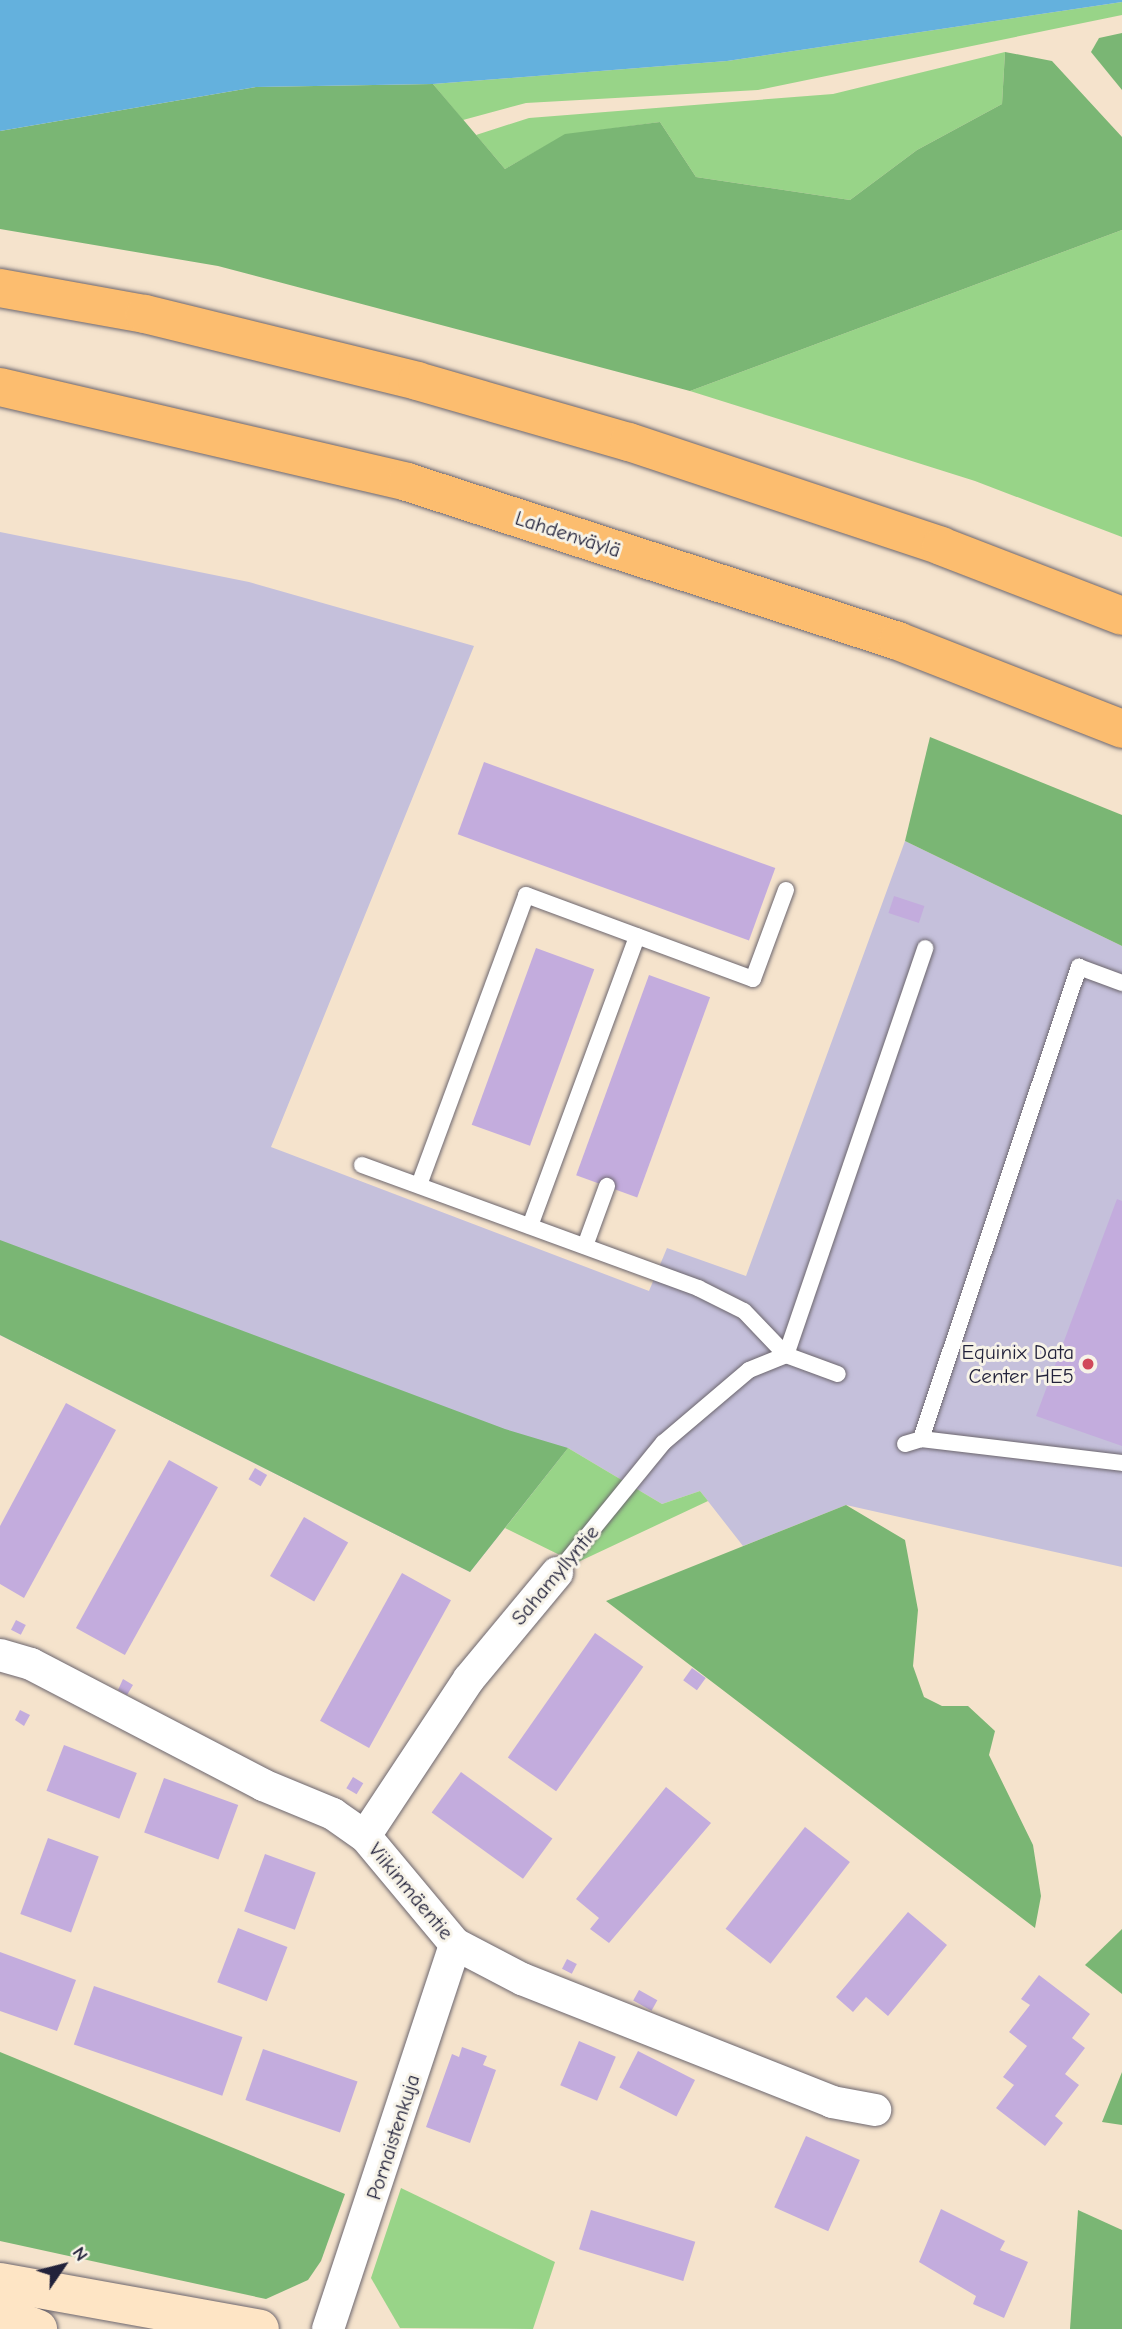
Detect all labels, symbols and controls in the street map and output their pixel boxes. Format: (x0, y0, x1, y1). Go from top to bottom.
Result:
street label: Lahdenväylä (512, 505, 624, 563)
place label: Equinix Data Center HE5 (961, 1339, 1074, 1389)
marker: Equinix Data Center HE5 (1080, 1356, 1096, 1372)
street label: Sahamyllyntie (506, 1520, 604, 1630)
street label: Viikinmäentie (363, 1837, 459, 1945)
street label: Pornaistenkuja (361, 2071, 425, 2203)
north arrow (28, 2231, 98, 2301)
text: N (68, 2243, 93, 2265)

